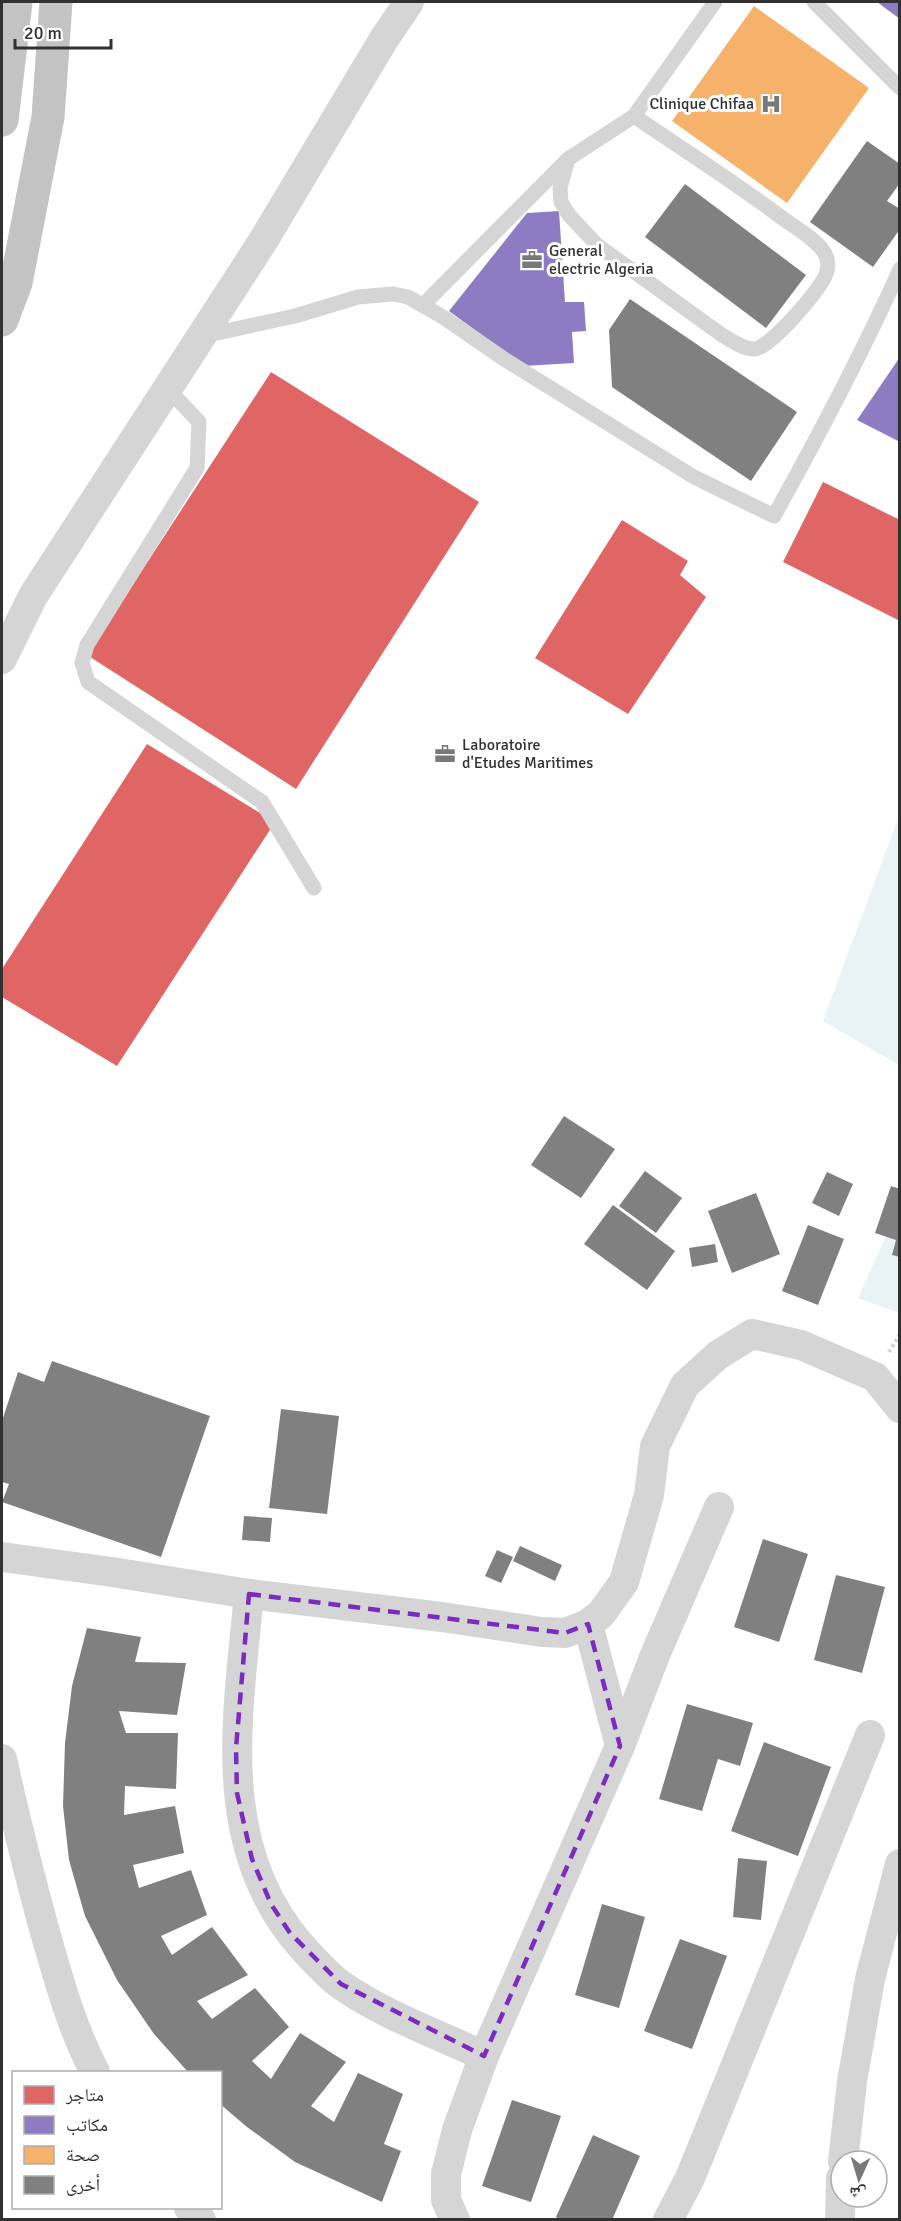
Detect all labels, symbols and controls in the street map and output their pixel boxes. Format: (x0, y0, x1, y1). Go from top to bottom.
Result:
scale bar (15, 12, 111, 50)
text: 20 m (24, 22, 62, 44)
hospital icon: Clinique Chifaa (759, 92, 783, 116)
place label: Clinique Chifaa (649, 94, 754, 114)
place label: General electric Algeria (549, 241, 654, 279)
office icon: General electric Algeria (520, 248, 544, 272)
place label: Laboratoire d'Etudes Maritimes (462, 735, 593, 773)
office icon: Laboratoire d'Etudes Maritimes (433, 742, 457, 766)
legend (12, 2071, 222, 2209)
text: متاجر (65, 2084, 104, 2106)
text: مكاتب (66, 2114, 108, 2136)
text: صحة (66, 2144, 100, 2166)
north arrow (829, 2149, 889, 2209)
text: أخرى (66, 2174, 100, 2196)
text: ش (849, 2182, 867, 2204)

